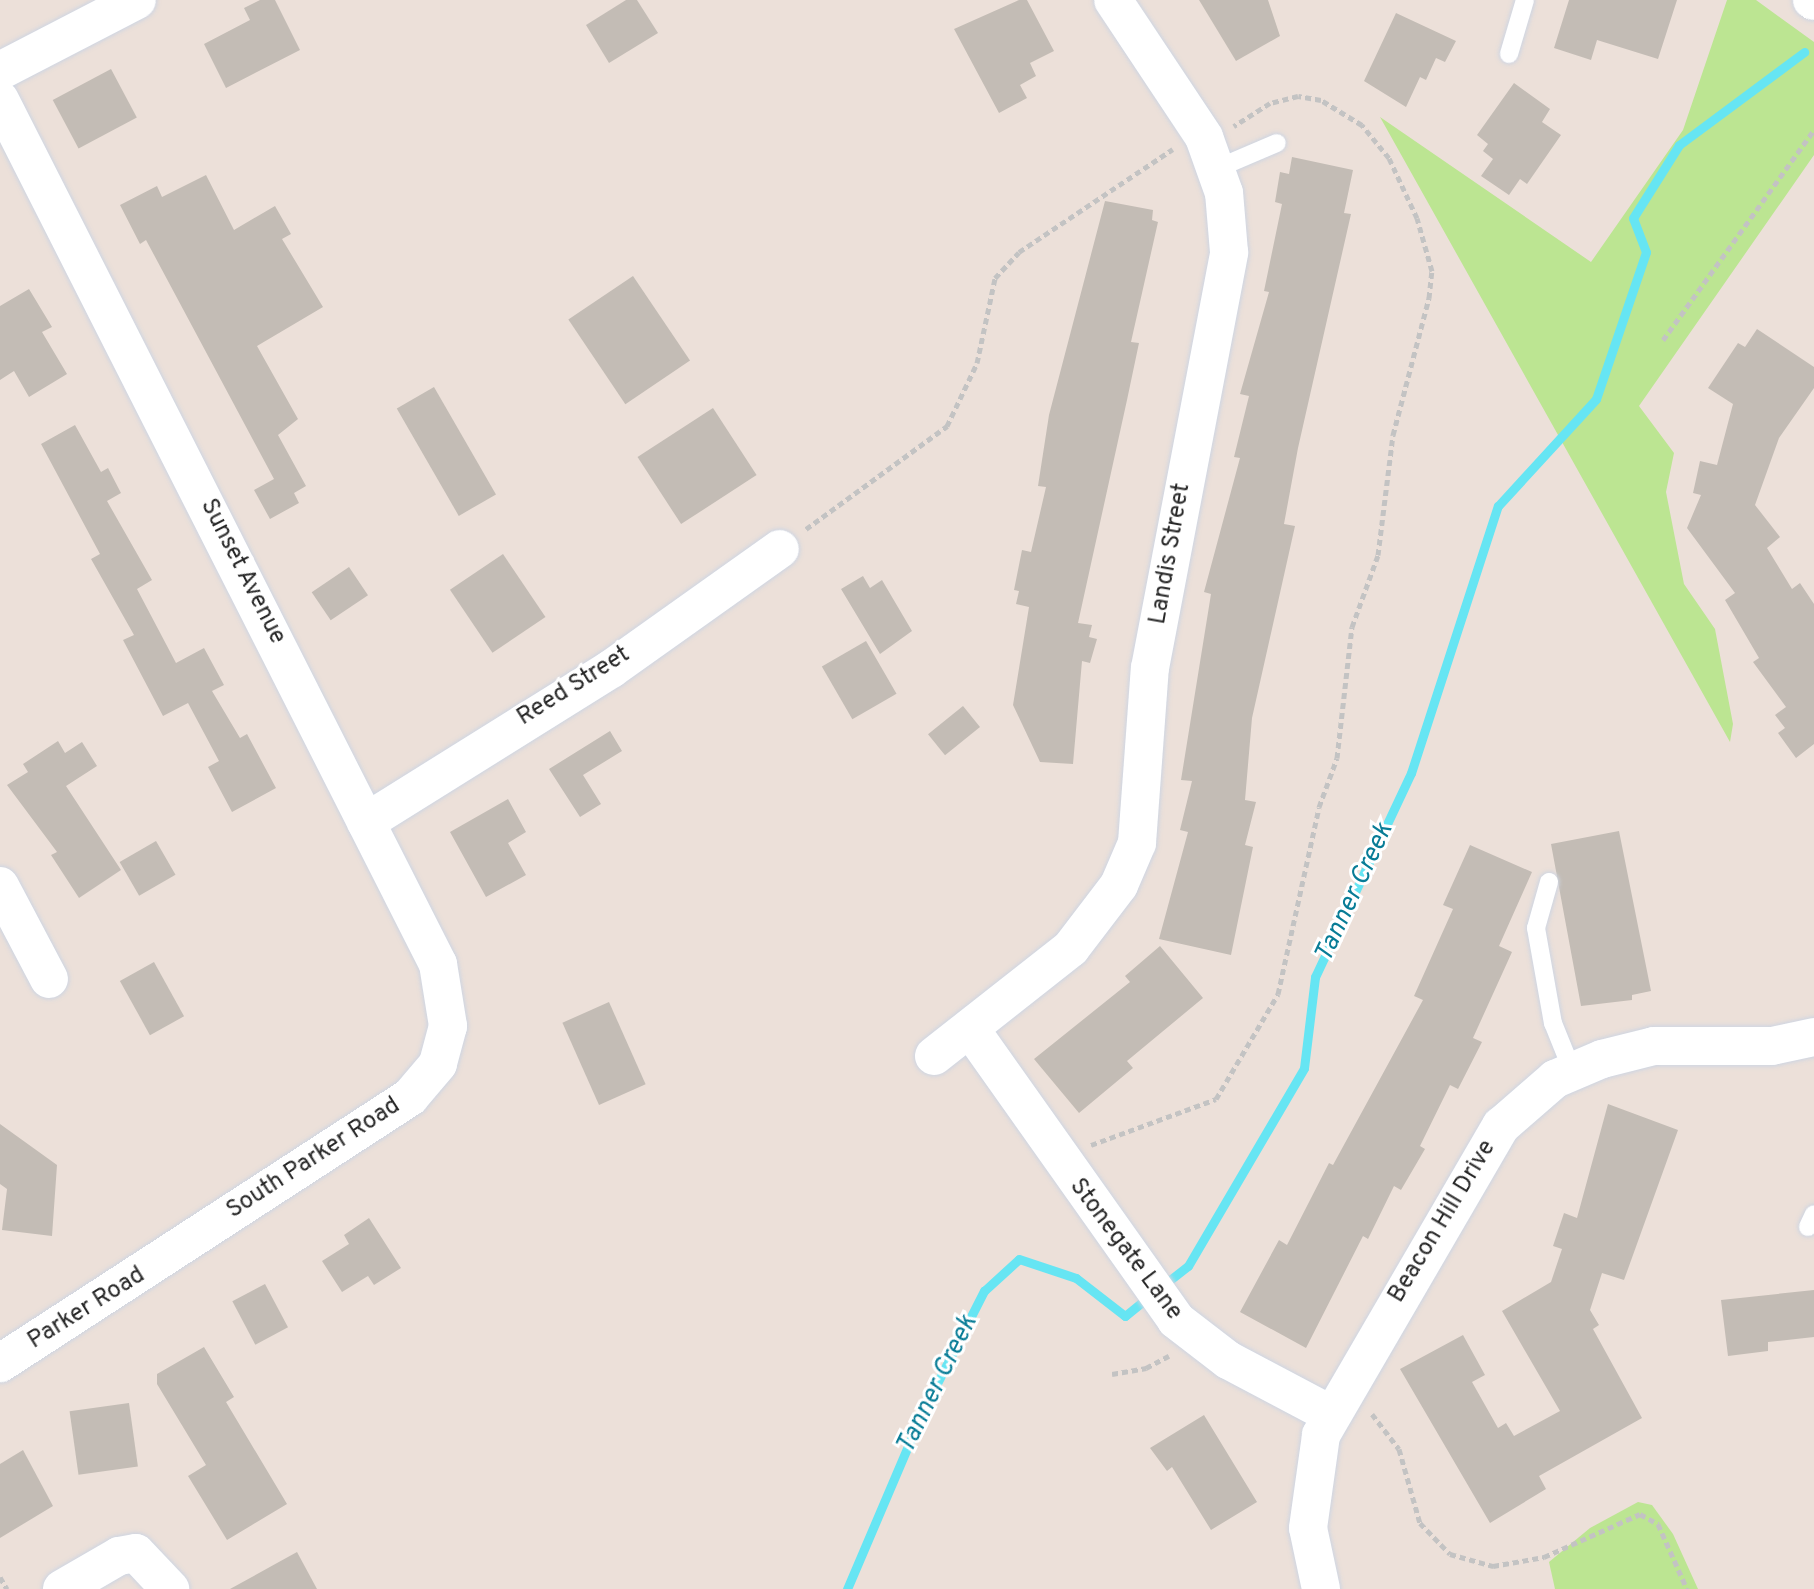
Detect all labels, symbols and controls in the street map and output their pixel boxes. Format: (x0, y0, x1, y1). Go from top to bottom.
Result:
street label: Landis Street (1144, 481, 1198, 627)
street label: Sunset Avenue (193, 494, 291, 650)
street label: Reed Street (512, 641, 636, 733)
water label: Tanner Creek (1309, 819, 1401, 967)
street label: South Parker Road (222, 1092, 406, 1226)
street label: Beacon Hill Drive (1383, 1136, 1503, 1308)
street label: Stonegate Lane (1062, 1173, 1188, 1327)
street label: Parker Road (23, 1262, 151, 1356)
water label: Tanner Creek (891, 1311, 985, 1459)

